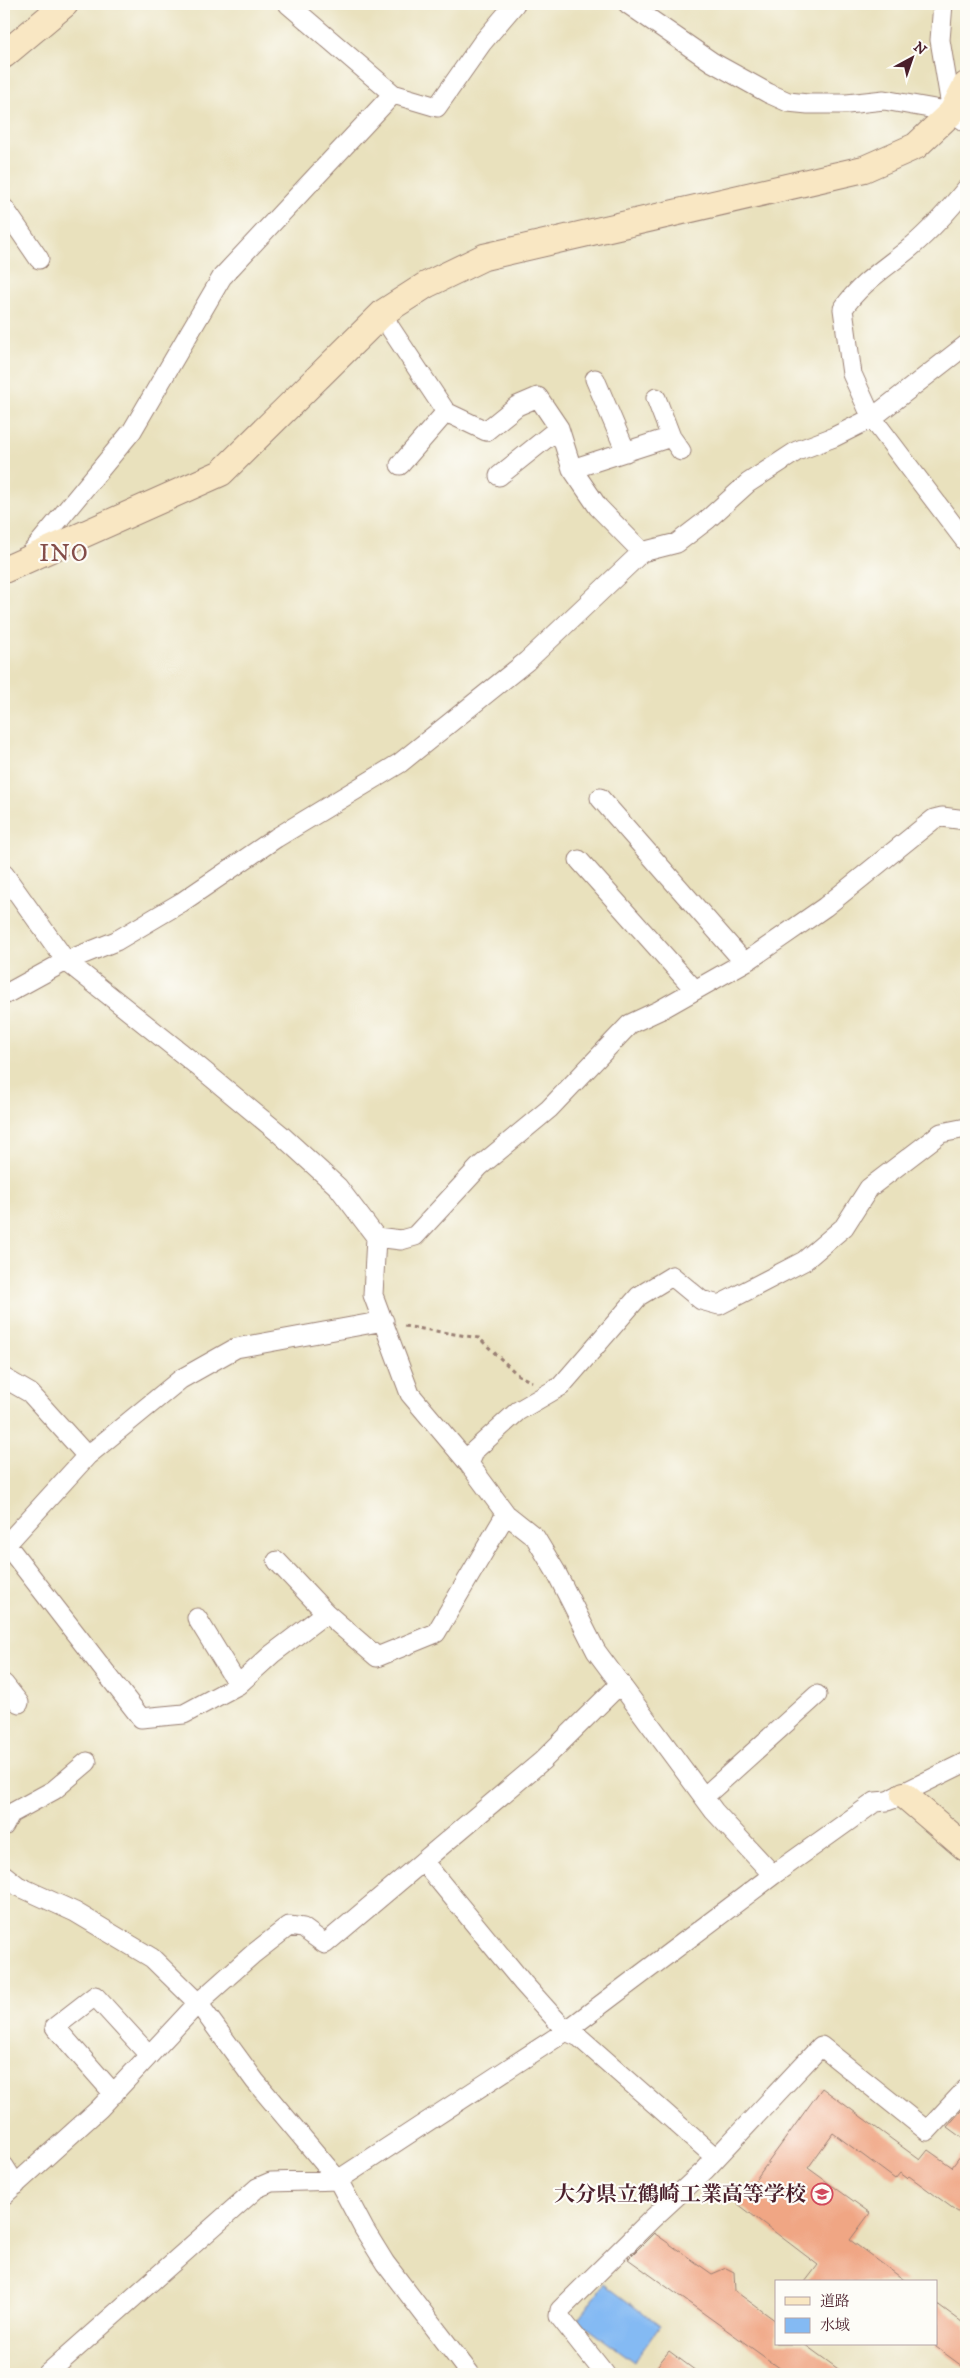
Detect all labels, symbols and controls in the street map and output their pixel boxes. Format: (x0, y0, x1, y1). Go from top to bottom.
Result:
north arrow (888, 32, 938, 82)
text: N (910, 38, 930, 60)
district label: INO (39, 539, 89, 569)
place label: 大分県立鶴崎工業高等学校 (554, 2182, 806, 2208)
school or university icon: 大分県立鶴崎工業高等学校 (810, 2182, 834, 2206)
legend (775, 2280, 938, 2346)
text: 道路 (820, 2292, 850, 2311)
text: 水域 (820, 2316, 850, 2335)

